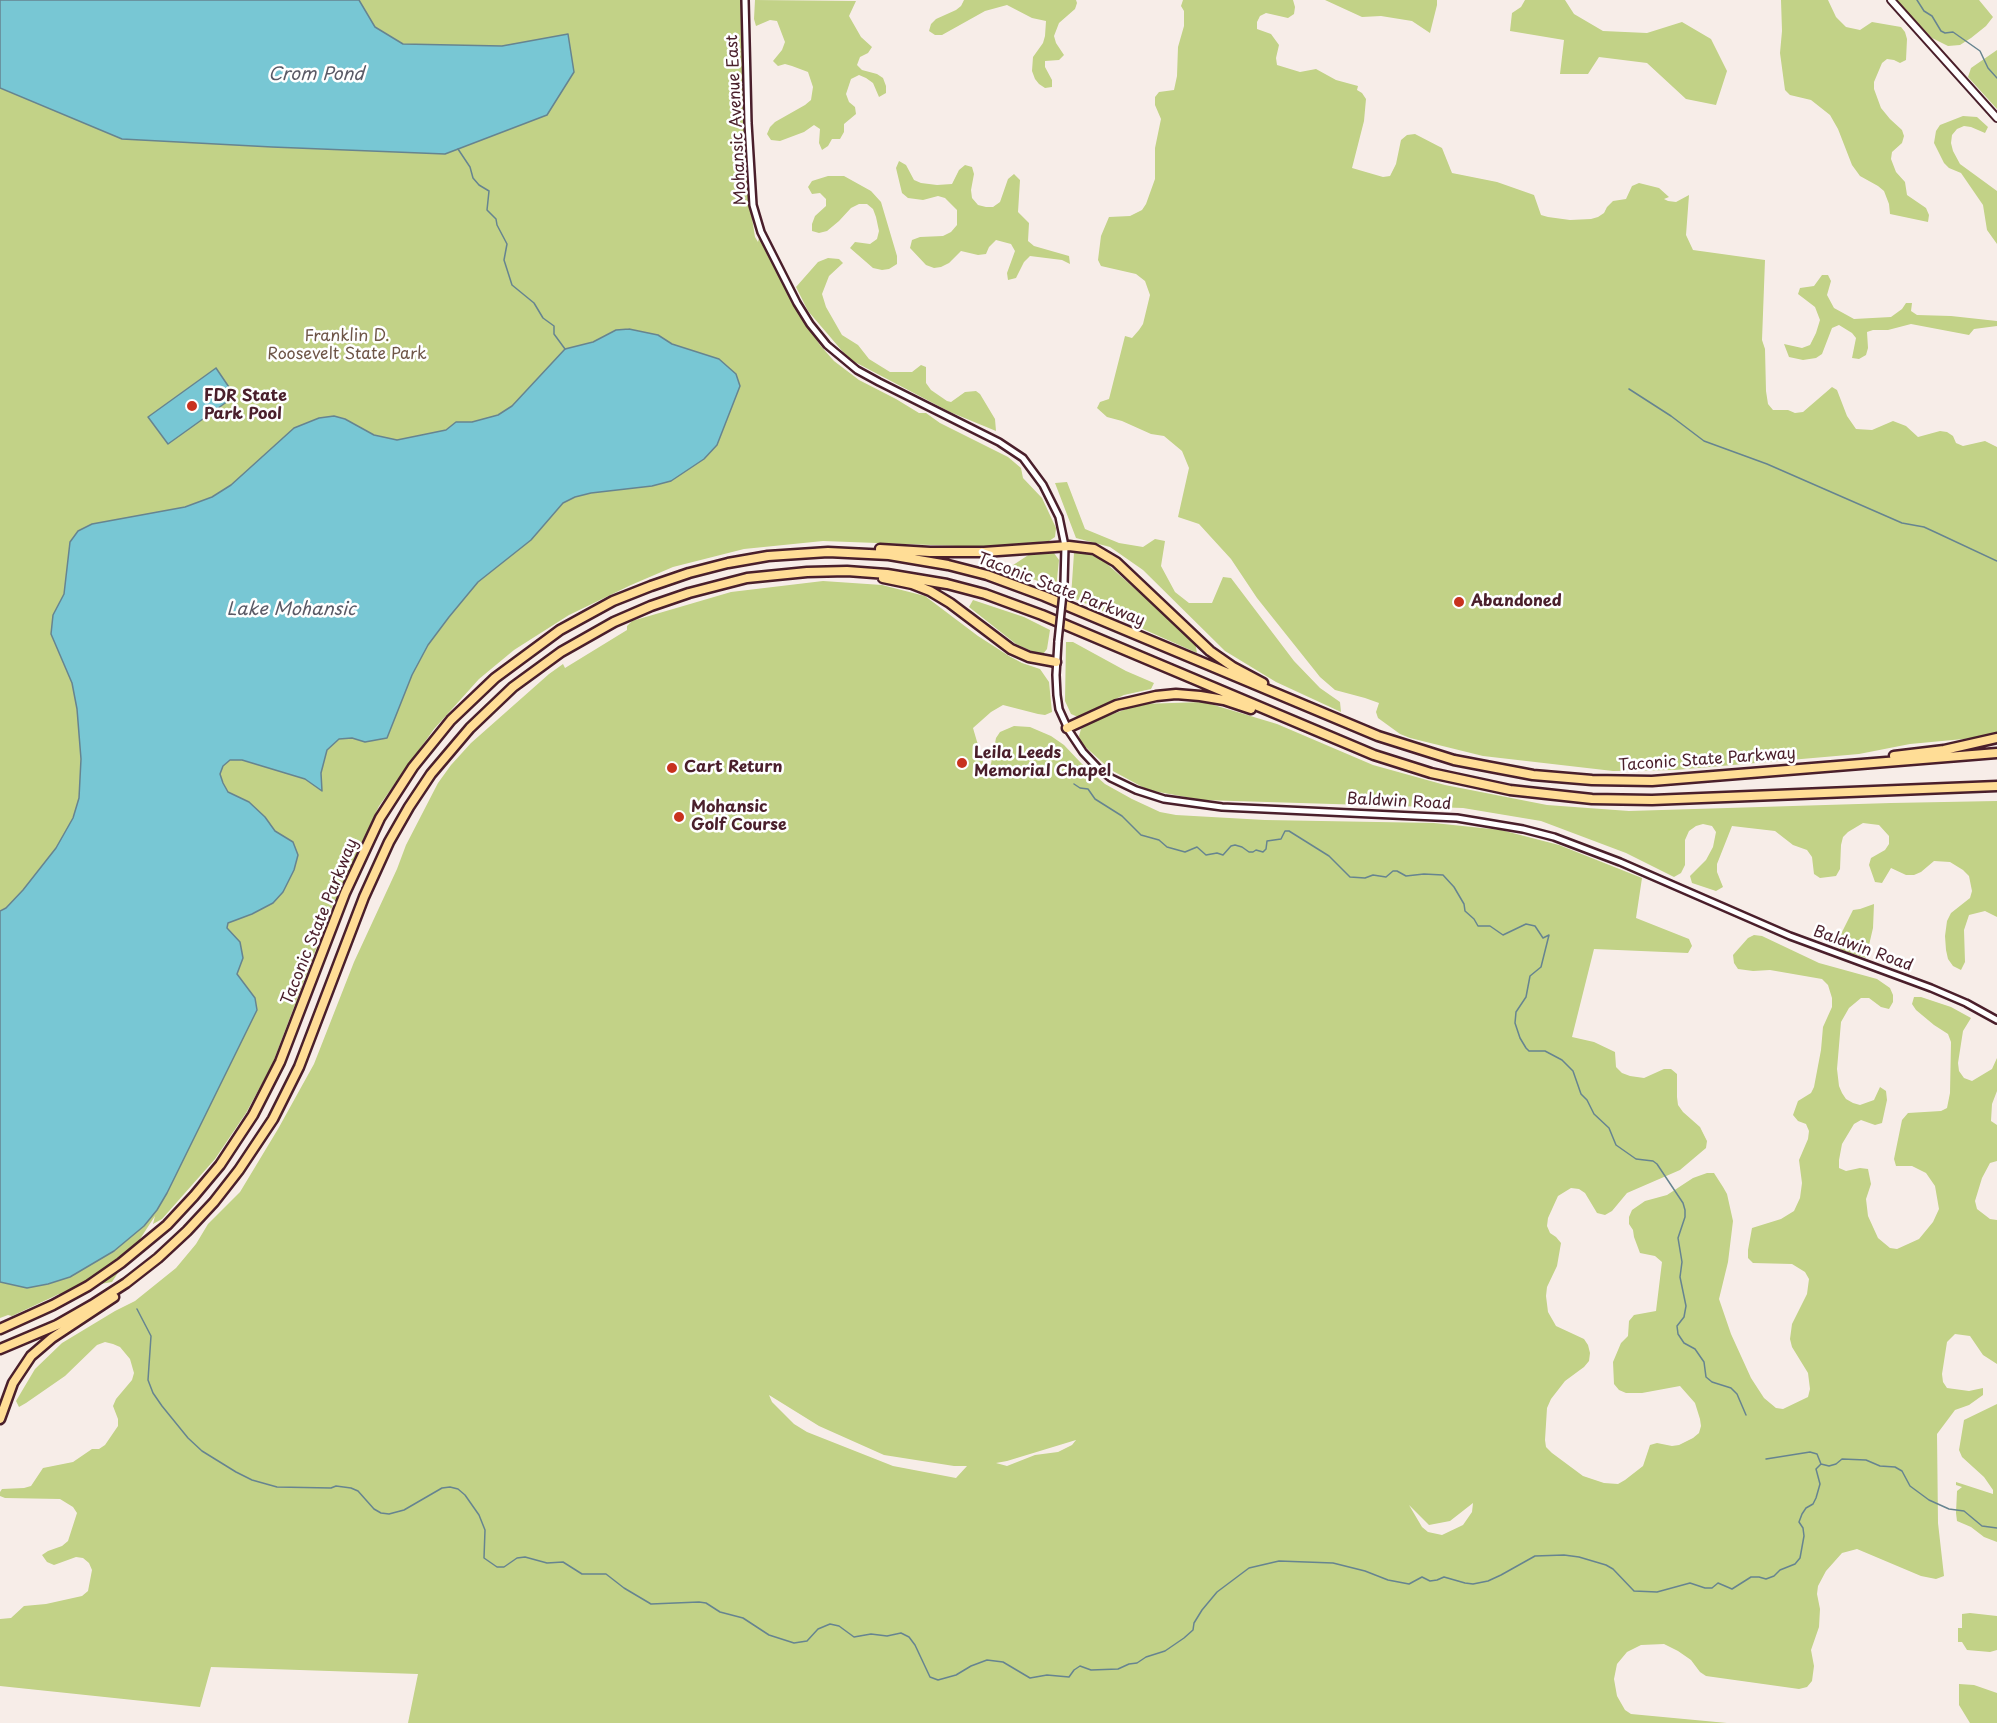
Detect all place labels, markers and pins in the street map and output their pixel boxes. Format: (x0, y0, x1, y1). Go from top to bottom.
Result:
place label: FDR State Park Pool (204, 387, 287, 425)
marker: FDR State Park Pool (185, 399, 199, 413)
place label: Abandoned (1471, 592, 1562, 612)
marker: Abandoned (1452, 595, 1466, 609)
place label: Leila Leeds Memorial Chapel (974, 744, 1111, 782)
marker: Leila Leeds Memorial Chapel (955, 756, 969, 770)
place label: Cart Return (684, 758, 782, 778)
marker: Cart Return (665, 761, 679, 775)
place label: Mohansic Golf Course (691, 798, 787, 836)
marker: Mohansic Golf Course (672, 810, 686, 824)

